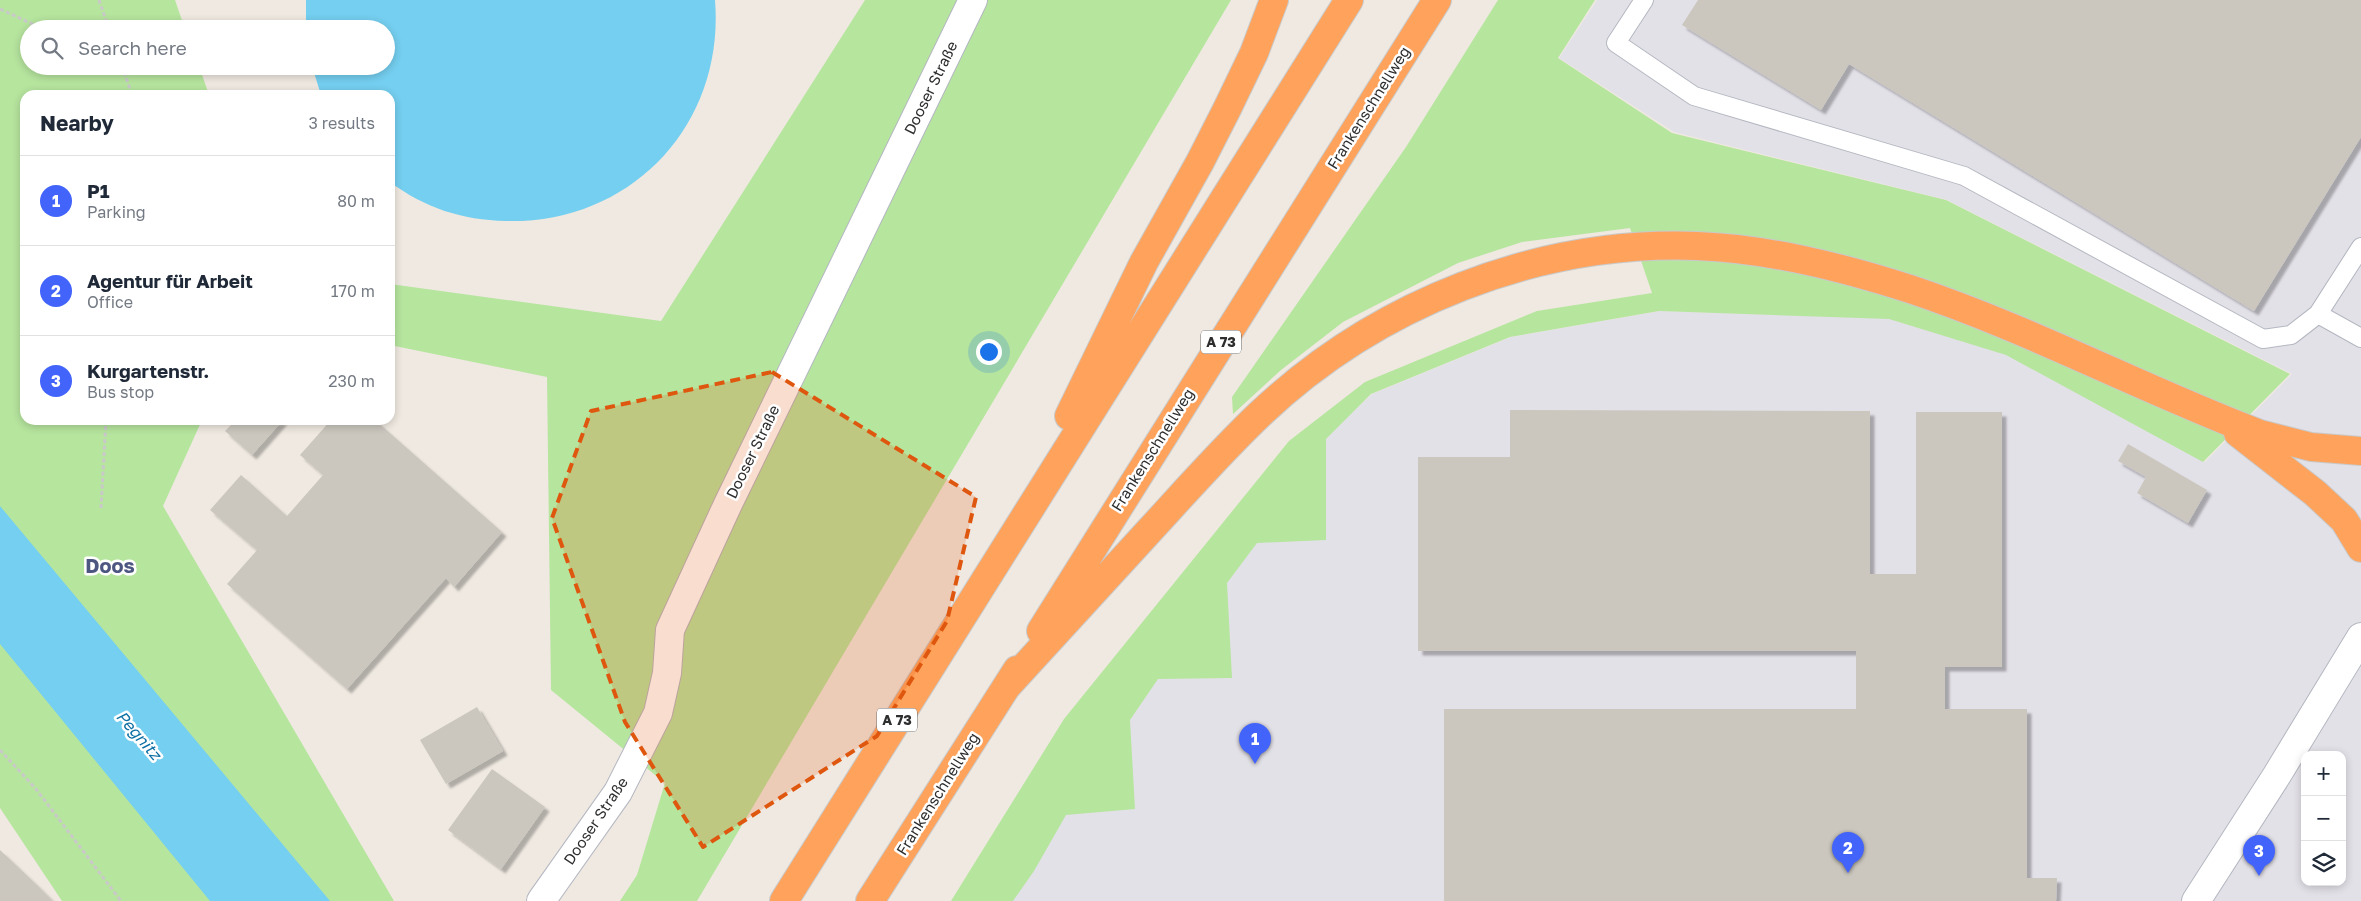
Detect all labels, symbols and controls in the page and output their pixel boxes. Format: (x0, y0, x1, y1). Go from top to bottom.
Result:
search box (20, 20, 395, 75)
icon: search (38, 34, 66, 62)
text: Search here (78, 36, 187, 59)
street label: Dooser Straße (900, 38, 961, 137)
street label: Frankenschnellweg (1323, 43, 1413, 172)
text: Nearby (40, 110, 114, 136)
text: 3 results (308, 113, 375, 133)
text: P1 (87, 179, 110, 202)
text: 1 (52, 191, 60, 211)
text: 80 m (337, 191, 375, 211)
text: Parking (87, 202, 146, 222)
text: Agentur für Arbeit (87, 269, 253, 292)
text: 2 (51, 281, 61, 301)
text: 170 m (331, 281, 375, 301)
text: Office (87, 292, 133, 312)
road number: A 73 (1201, 331, 1241, 354)
your location (976, 339, 1002, 365)
text: Kurgartenstr. (87, 359, 209, 382)
text: 3 (51, 371, 61, 391)
text: 230 m (328, 371, 375, 391)
text: Bus stop (87, 382, 154, 402)
street label: Frankenschnellweg (1107, 385, 1197, 514)
street label: Dooser Straße (722, 402, 783, 501)
district label: Doos (85, 553, 135, 577)
water label: Pegnitz (112, 706, 167, 765)
road number: A 73 (877, 708, 917, 732)
pin: 1 (1239, 723, 1271, 764)
street label: Frankenschnellweg (892, 729, 982, 858)
map controls (2301, 751, 2346, 886)
button: + (2301, 751, 2346, 796)
street label: Dooser Straße (559, 773, 631, 868)
button: − (2301, 796, 2346, 841)
pin: 2 (1832, 832, 1864, 873)
pin: 3 (2243, 835, 2275, 876)
button: layers (2301, 841, 2346, 886)

